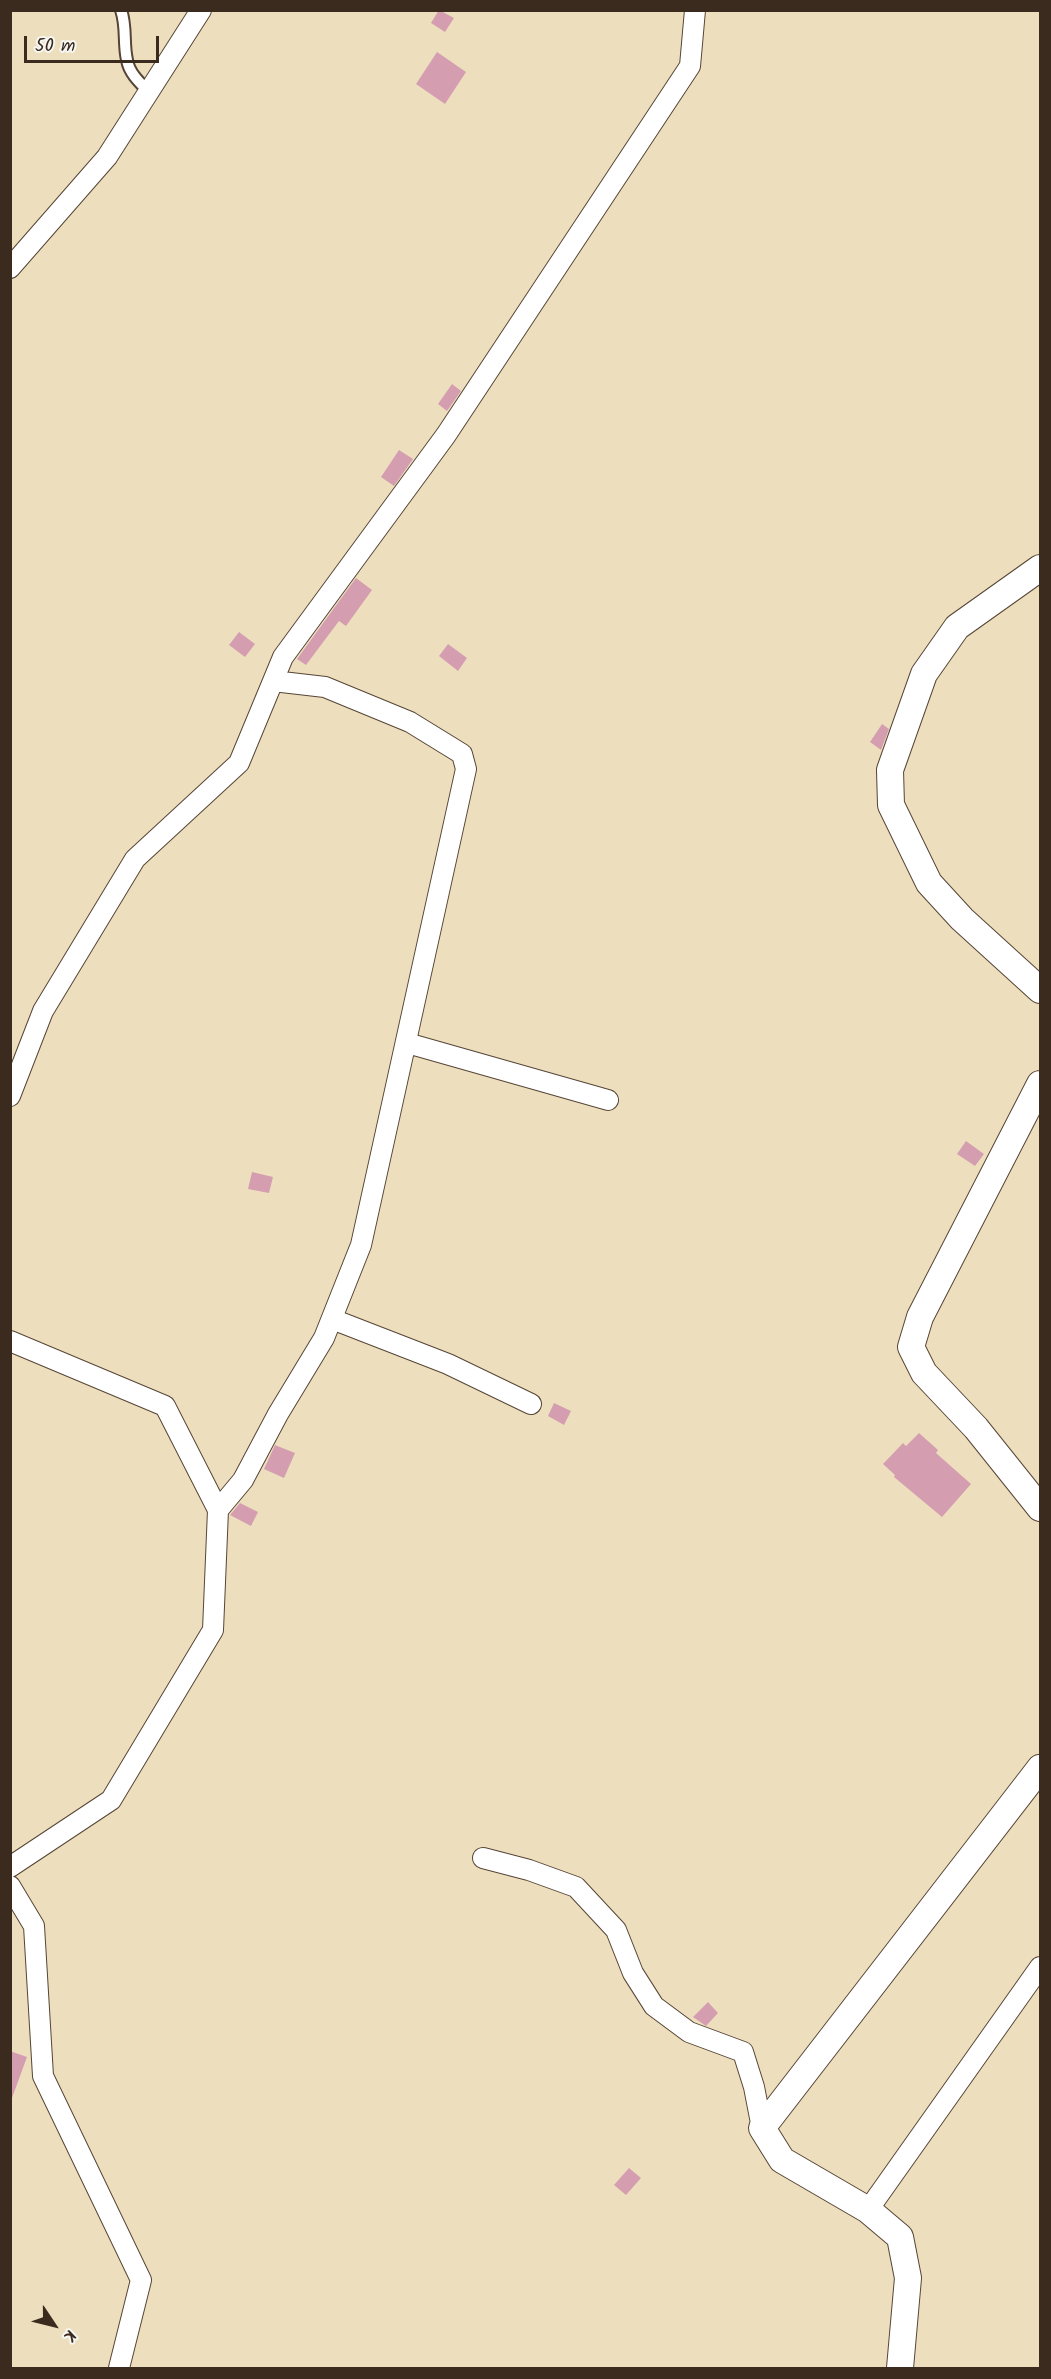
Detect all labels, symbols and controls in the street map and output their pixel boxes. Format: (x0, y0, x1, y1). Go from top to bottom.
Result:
scale bar (27, 24, 162, 62)
text: 50 m (35, 32, 75, 61)
north arrow (24, 2295, 84, 2355)
text: K (56, 2324, 82, 2347)

